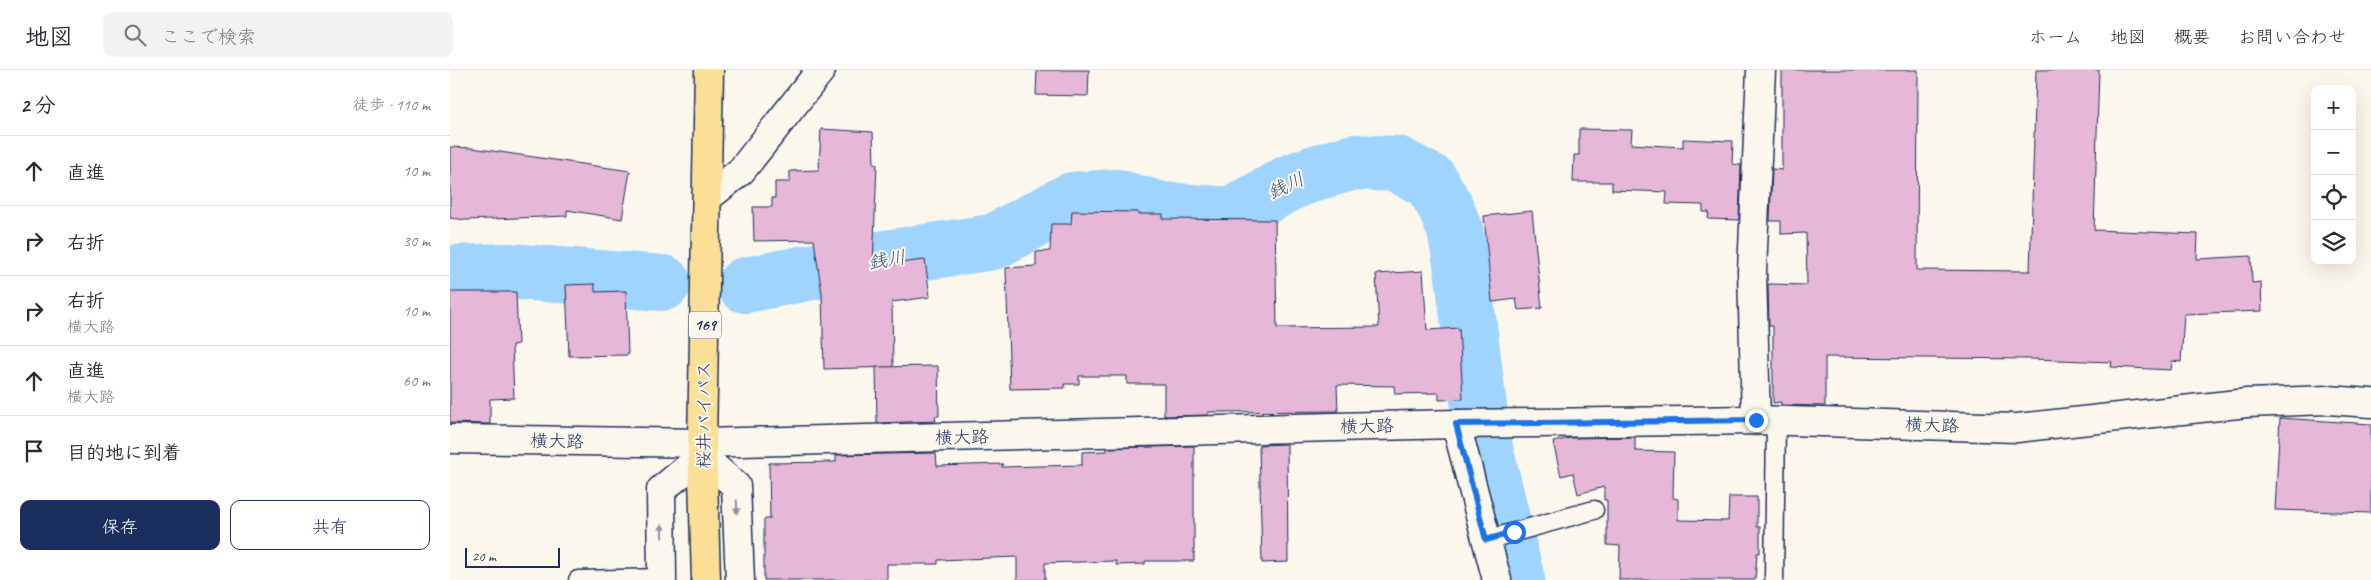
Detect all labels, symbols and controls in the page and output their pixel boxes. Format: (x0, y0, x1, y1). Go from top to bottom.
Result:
search box (103, 12, 453, 57)
icon: search (121, 21, 149, 49)
text: 地図 (25, 22, 73, 52)
text: ここで検索 (161, 25, 256, 49)
text: ホーム (2029, 26, 2082, 48)
text: 地図 (2110, 26, 2146, 48)
text: 概要 (2174, 26, 2210, 48)
text: お問い合わせ (2238, 26, 2346, 48)
map controls (2311, 85, 2356, 265)
button: + (2311, 85, 2356, 130)
text: 2 分 (20, 92, 56, 118)
text: 徒歩 · 110 m (353, 95, 430, 115)
button: − (2311, 130, 2356, 175)
icon: ahead (20, 157, 48, 185)
text: 直進 (67, 161, 105, 185)
text: 10 m (403, 161, 430, 181)
water label: 銭川 (1264, 167, 1308, 205)
button: locate (2311, 175, 2356, 220)
button: layers (2311, 220, 2356, 265)
icon: right (20, 227, 48, 255)
text: 右折 (67, 231, 105, 255)
text: 30 m (403, 231, 430, 251)
water label: 銭川 (866, 245, 908, 275)
text: 右折 (67, 289, 105, 313)
icon: right (20, 297, 48, 325)
text: 10 m (403, 301, 430, 321)
road number: 169 (689, 312, 721, 338)
text: 横大路 (67, 317, 115, 337)
text: 直進 (67, 359, 105, 383)
street label: 桜井バイパス (693, 361, 715, 469)
icon: ahead (20, 367, 48, 395)
text: 60 m (403, 371, 430, 391)
text: 横大路 (67, 387, 115, 407)
route end (1745, 409, 1768, 432)
street label: 横大路 (1905, 413, 1959, 437)
street label: 横大路 (1340, 415, 1394, 437)
street label: 横大路 (935, 426, 989, 448)
street label: 横大路 (530, 430, 584, 452)
icon: arrive (20, 437, 48, 465)
text: 目的地に到着 (67, 441, 181, 465)
one-way arrow (733, 499, 741, 515)
button: 保存 (20, 500, 220, 550)
button: 共有 (230, 500, 430, 550)
route start (1503, 521, 1526, 544)
one-way arrow (658, 523, 666, 539)
scale bar (465, 545, 560, 568)
text: 20 m (472, 548, 496, 565)

